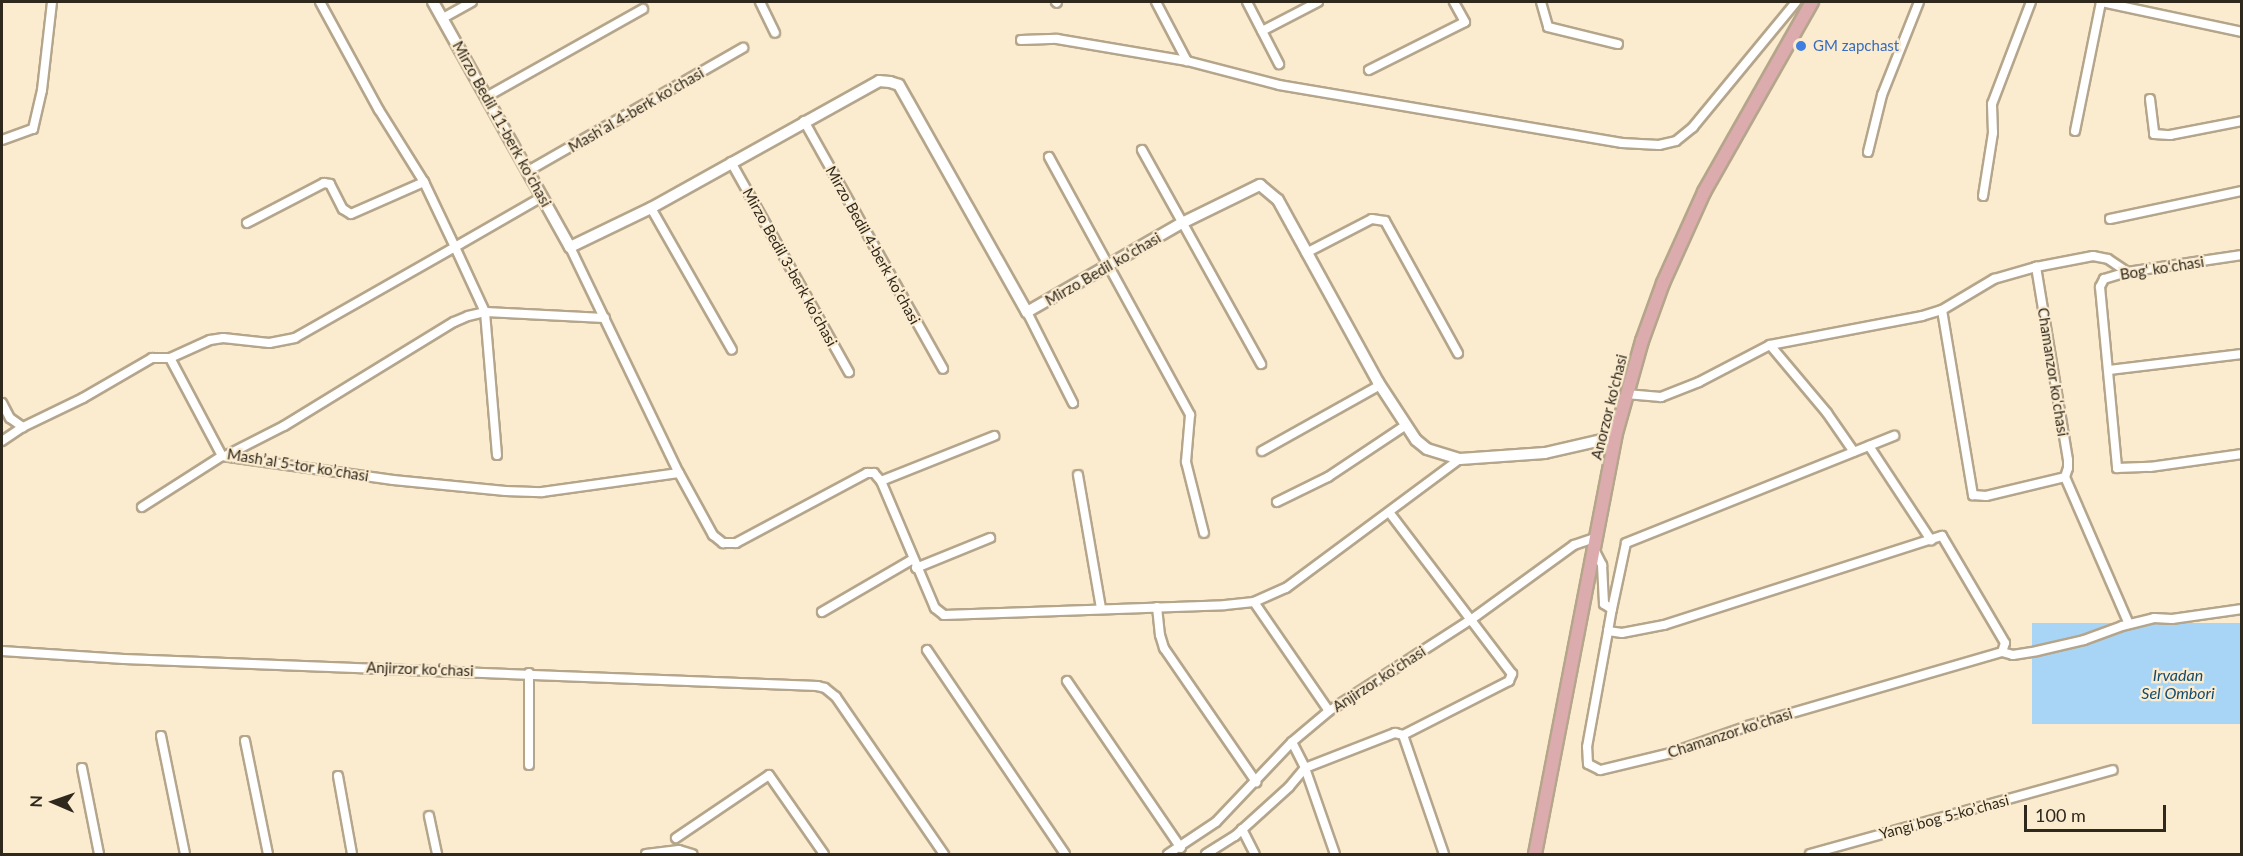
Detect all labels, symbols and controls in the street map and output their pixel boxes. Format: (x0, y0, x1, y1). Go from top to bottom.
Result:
place label: GM zapchast (1813, 37, 1899, 55)
street label: Mirzo Bedil 11-berk koʻchasi (449, 38, 555, 210)
marker: GM zapchast (1794, 39, 1808, 53)
street label: Mashʼal 4-berk koʼchasi (565, 64, 707, 156)
street label: Mirzo Bedil 4-berk koʼchasi (822, 163, 924, 327)
street label: Mirzo Bedil 3-berk koʼchasi (739, 185, 841, 349)
street label: Mirzo Bedil koʻchasi (1042, 229, 1164, 309)
street label: Bogʻ koʻchasi (2119, 252, 2205, 284)
street label: Chamanzor koʻchasi (2034, 306, 2072, 438)
street label: Anorzor ko'chasi (1587, 352, 1631, 462)
street label: Mashʼal 5-tor koʼchasi (226, 445, 370, 485)
street label: Anjirzor koʻchasi (1329, 642, 1429, 716)
street label: Anjirzor koʻchasi (366, 658, 474, 680)
water label: Irvadan Sel Ombori (2141, 665, 2215, 703)
street label: Chamanzor koʻchasi (1665, 704, 1795, 762)
north arrow (24, 772, 84, 832)
street label: Yangi bog 5-koʼchasi (1877, 791, 2011, 843)
scale bar (2027, 793, 2170, 831)
text: N (26, 795, 45, 808)
text: 100 m (2035, 804, 2086, 826)

